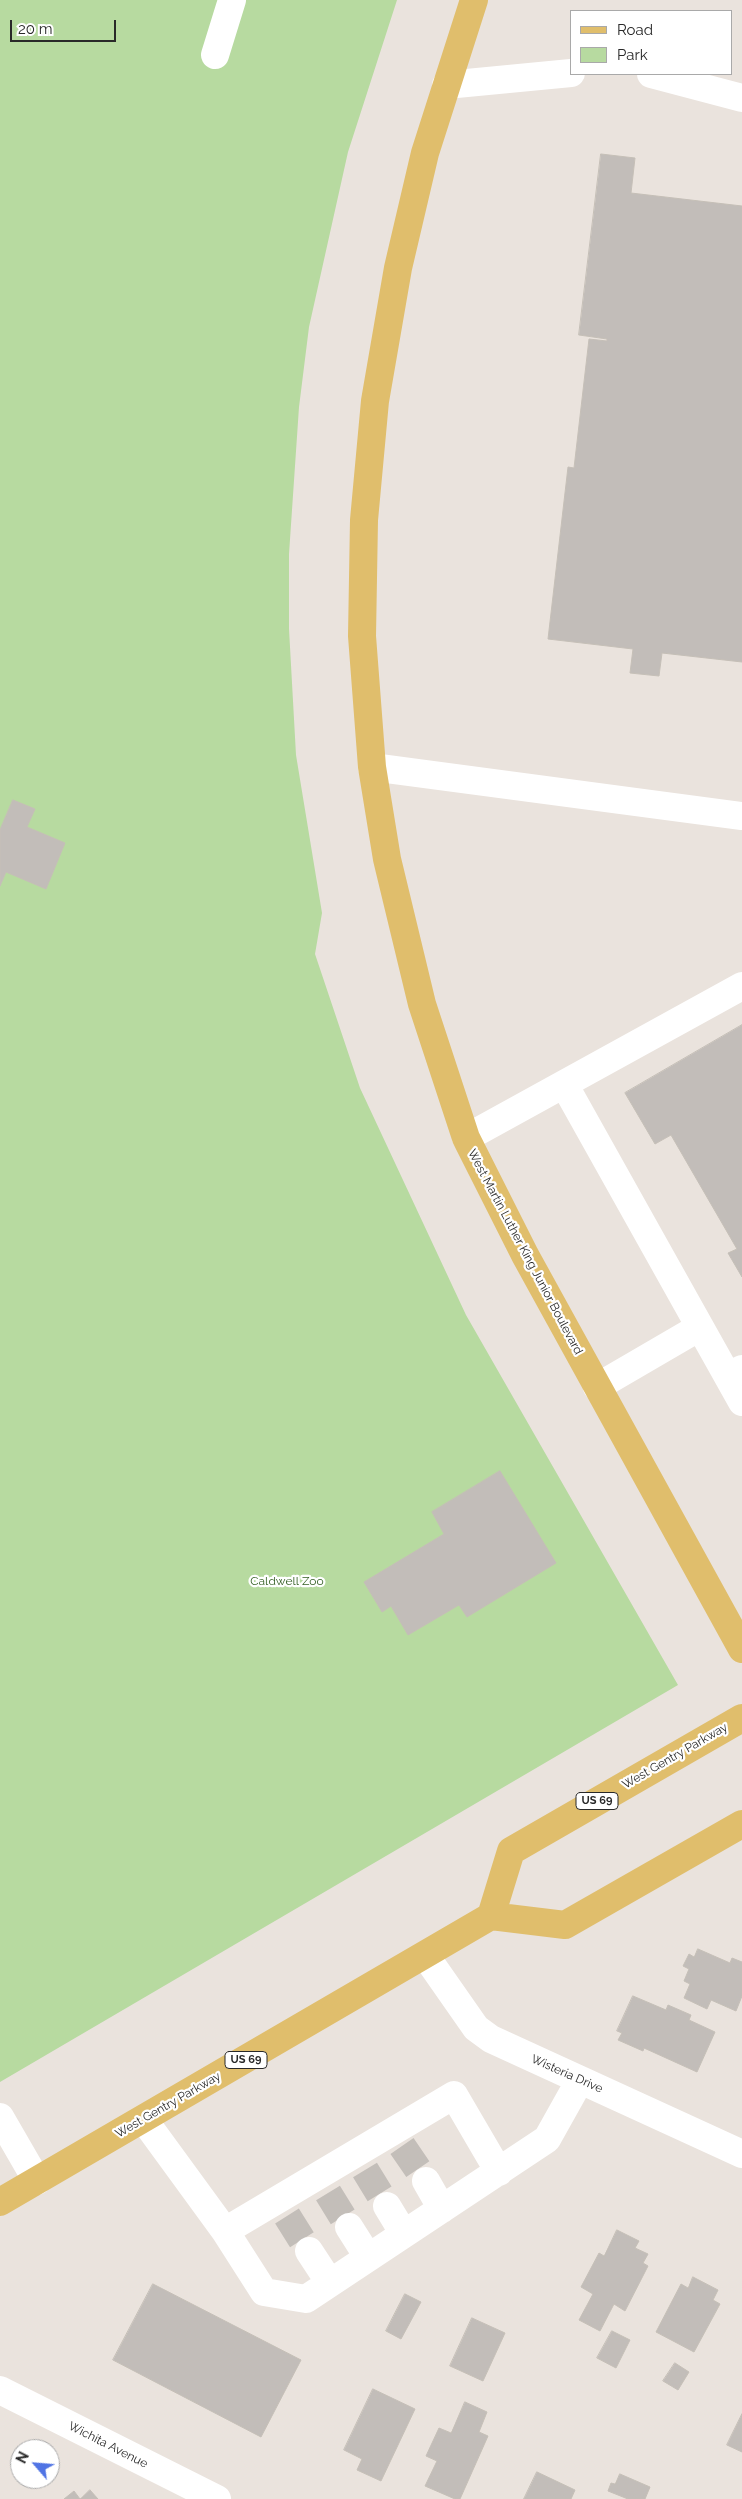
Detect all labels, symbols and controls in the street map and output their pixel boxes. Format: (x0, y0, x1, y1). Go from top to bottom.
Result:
scale bar (12, 10, 119, 42)
legend (570, 10, 732, 75)
text: 20 m (18, 20, 53, 38)
text: Road (617, 21, 653, 39)
text: Park (617, 46, 648, 64)
street label: West Martin Luther King Junior Boulevard (465, 1147, 585, 1357)
park label: Caldwell Zoo (250, 1574, 324, 1588)
street label: West Gentry Parkway (620, 1720, 730, 1792)
road number: US 69 (576, 1792, 618, 1810)
road number: US 69 (225, 2052, 267, 2068)
street label: Wisteria Drive (529, 2052, 605, 2096)
street label: West Gentry Parkway (113, 2069, 223, 2141)
street label: Wichita Avenue (66, 2419, 150, 2471)
north arrow (10, 2439, 60, 2489)
text: N (13, 2449, 32, 2466)

